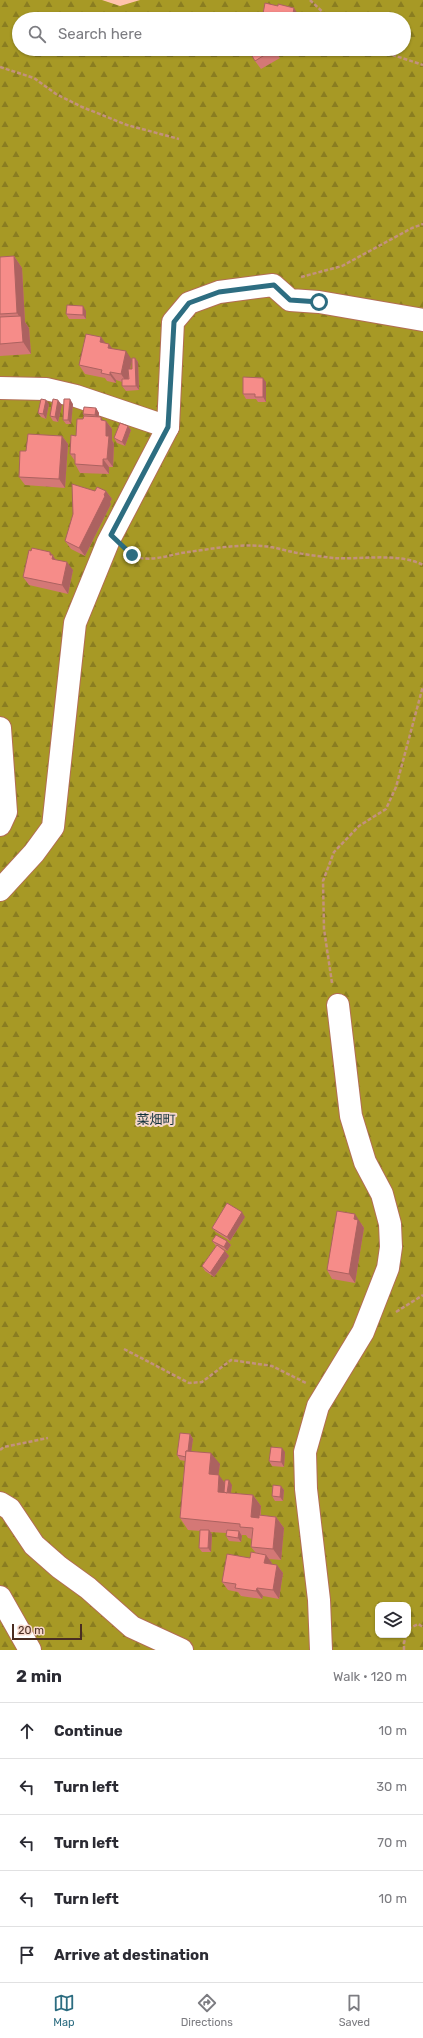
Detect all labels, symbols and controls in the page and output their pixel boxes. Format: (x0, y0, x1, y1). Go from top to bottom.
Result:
search box (12, 12, 411, 56)
icon: search (26, 23, 48, 45)
text: Search here (58, 25, 142, 43)
route start (310, 293, 328, 311)
route end (123, 546, 141, 564)
district label: 菜畑町 (136, 1112, 176, 1127)
map controls (375, 1602, 411, 1638)
button: layers (375, 1602, 411, 1638)
scale bar (12, 1622, 82, 1641)
text: 20 m (18, 1624, 44, 1637)
text: 2 min (16, 1666, 62, 1686)
text: Walk · 120 m (333, 1669, 407, 1684)
icon: ahead (16, 1720, 38, 1742)
text: Continue (54, 1722, 123, 1740)
text: 10 m (378, 1723, 407, 1738)
icon: left (16, 1776, 38, 1798)
text: Turn left (54, 1778, 119, 1796)
text: 30 m (376, 1779, 407, 1794)
icon: left (16, 1832, 38, 1854)
text: Turn left (54, 1834, 119, 1852)
text: 70 m (377, 1835, 407, 1850)
icon: left (16, 1888, 38, 1910)
text: Turn left (54, 1890, 119, 1908)
text: 10 m (378, 1891, 407, 1906)
icon: arrive (16, 1944, 38, 1966)
text: Arrive at destination (54, 1946, 209, 1964)
tab: Map (53, 1992, 75, 2029)
tab: Directions (181, 1992, 233, 2029)
tab: Saved (339, 1992, 370, 2029)

